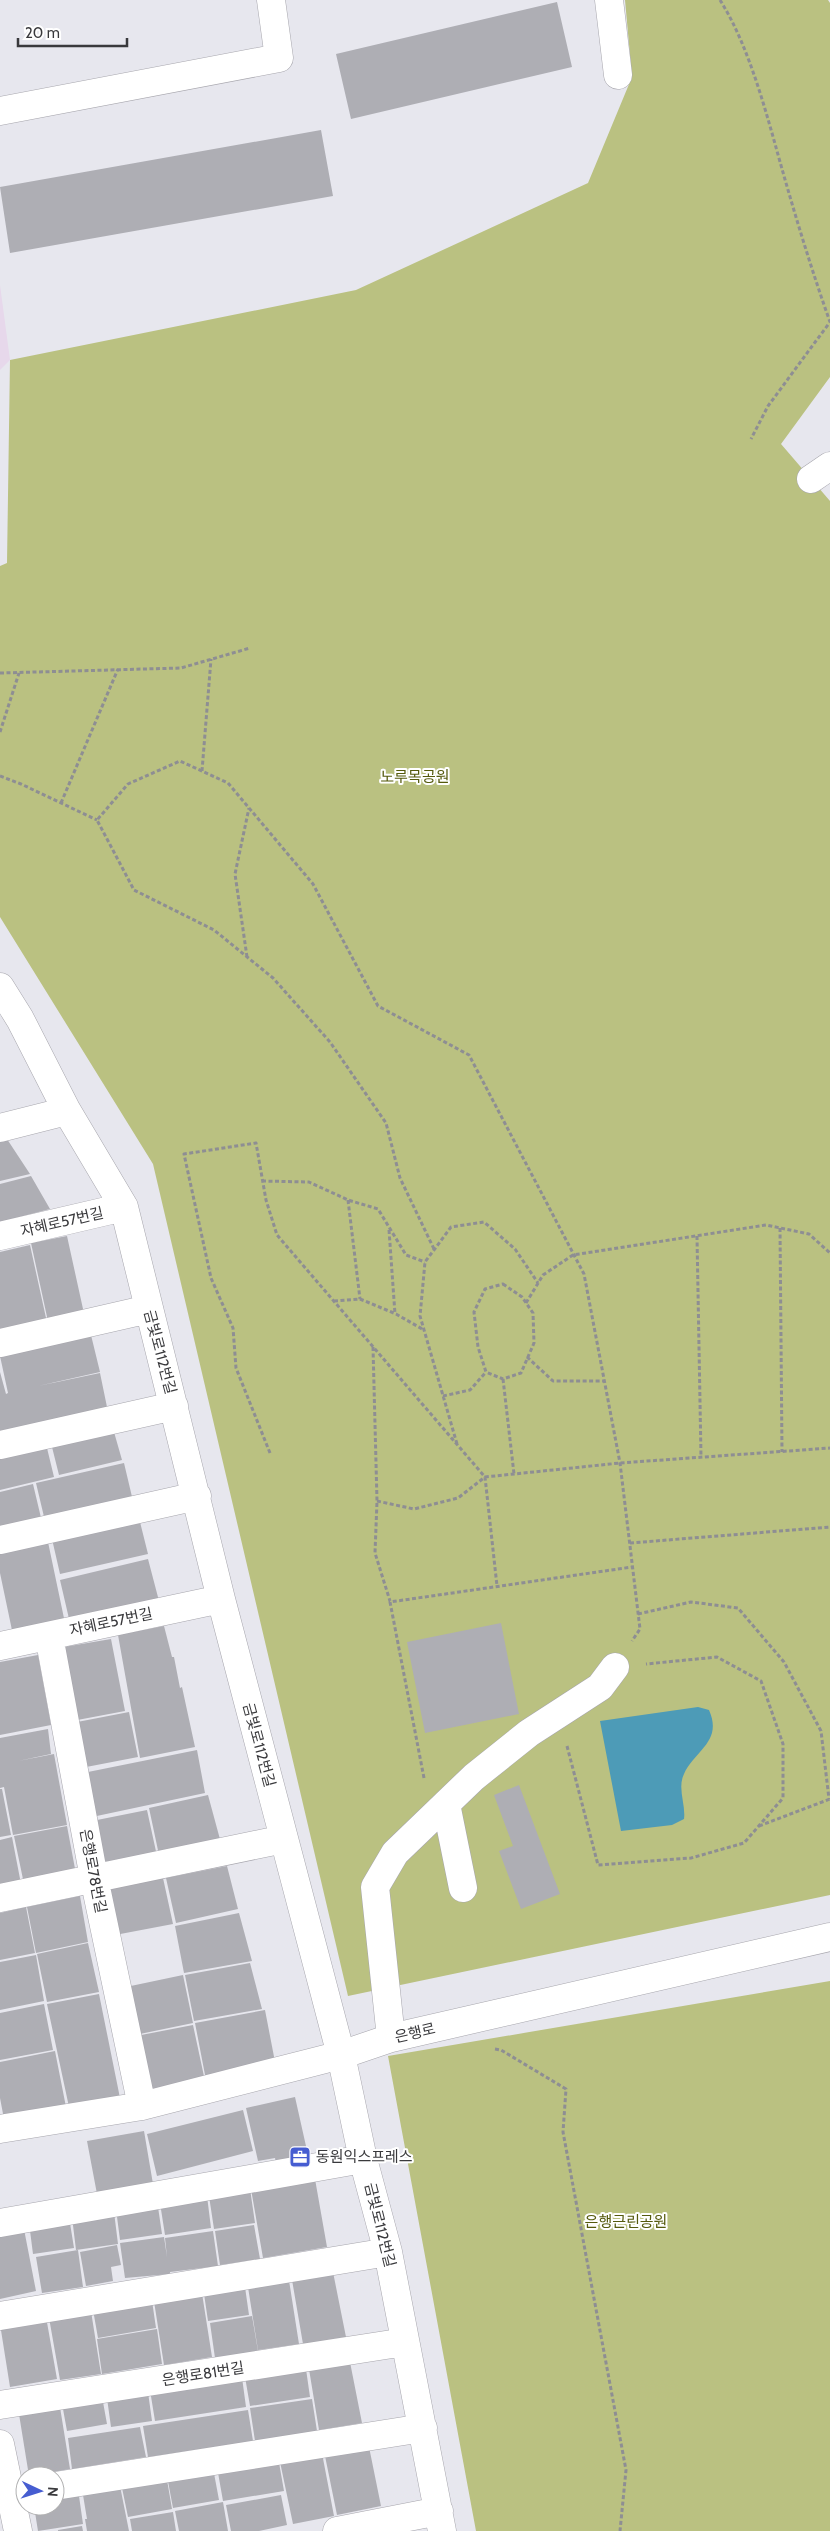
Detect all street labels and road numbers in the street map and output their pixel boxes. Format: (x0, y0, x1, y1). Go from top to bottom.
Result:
street label: 자혜로57번길 (19, 1204, 105, 1240)
street label: 금빛로112번길 (140, 1308, 180, 1396)
street label: 자혜로57번길 (68, 1604, 154, 1640)
street label: 금빛로112번길 (239, 1701, 279, 1789)
street label: 은행로78번길 (76, 1827, 110, 1915)
street label: 은행로 (393, 2020, 437, 2046)
street label: 금빛로112번길 (361, 2181, 399, 2269)
street label: 은행로81번길 (161, 2359, 245, 2389)

